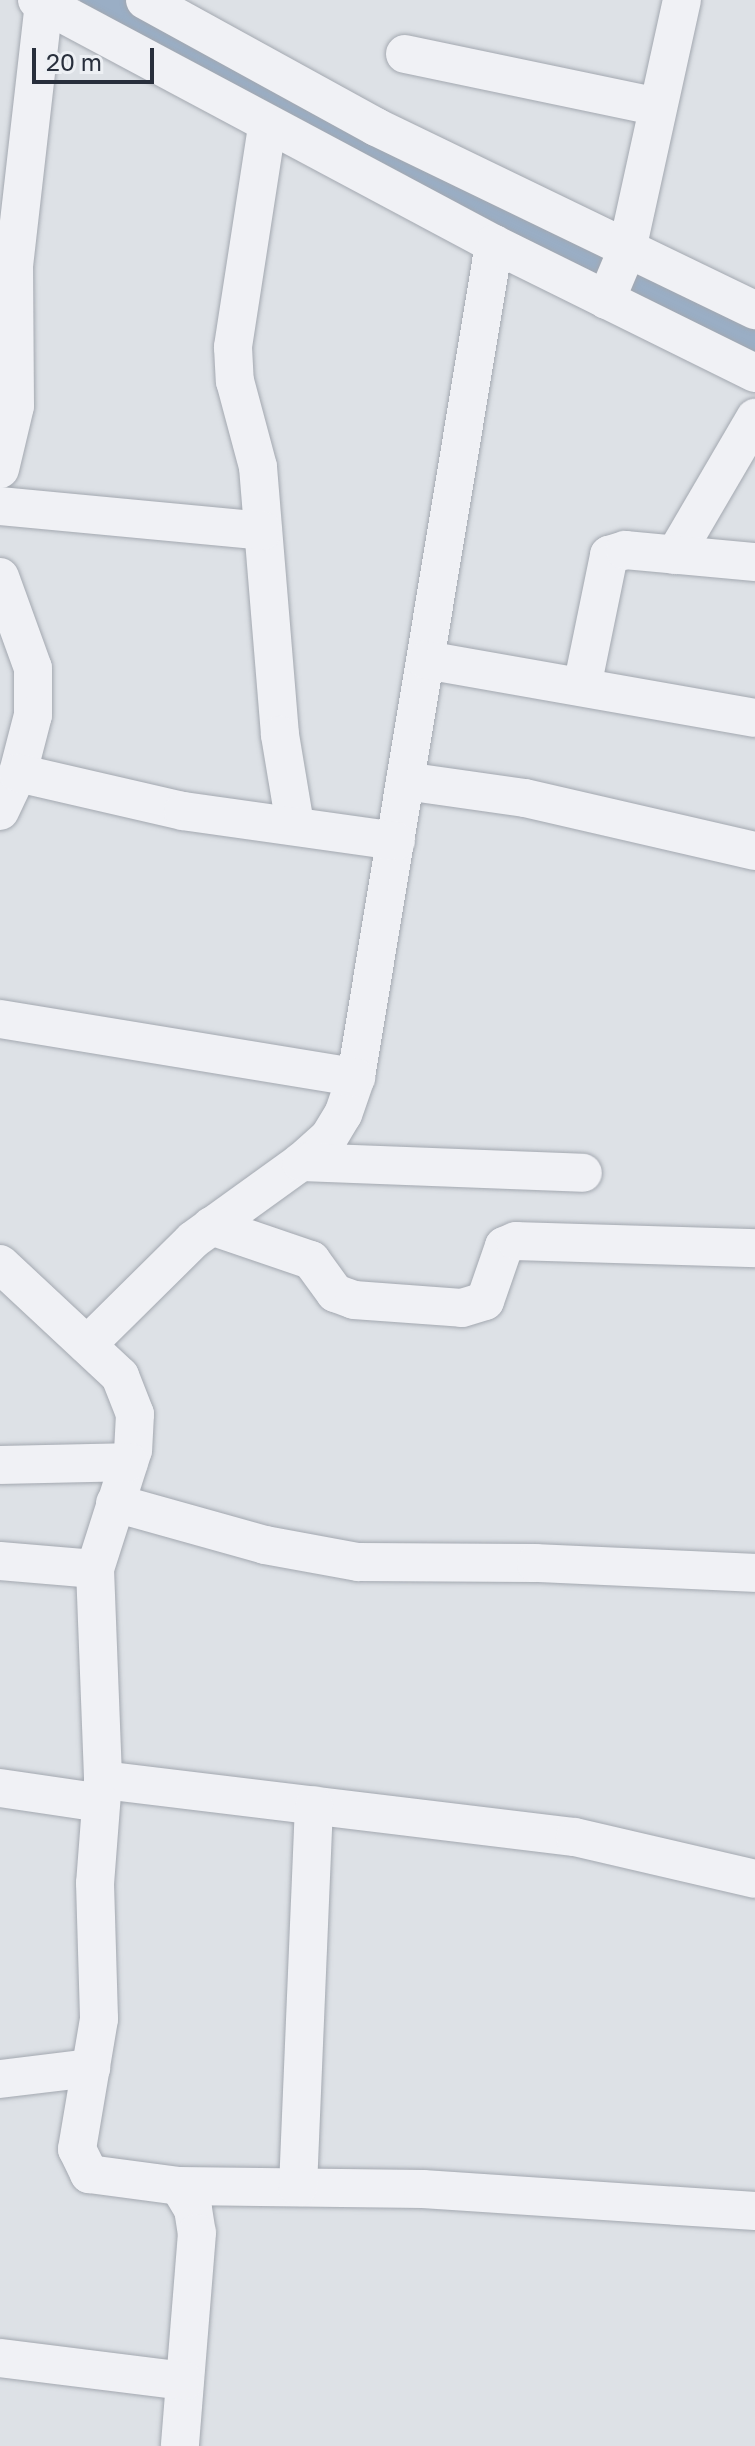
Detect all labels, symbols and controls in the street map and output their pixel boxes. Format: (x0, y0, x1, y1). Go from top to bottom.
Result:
scale bar (36, 32, 158, 82)
text: 20 m (46, 47, 102, 76)

